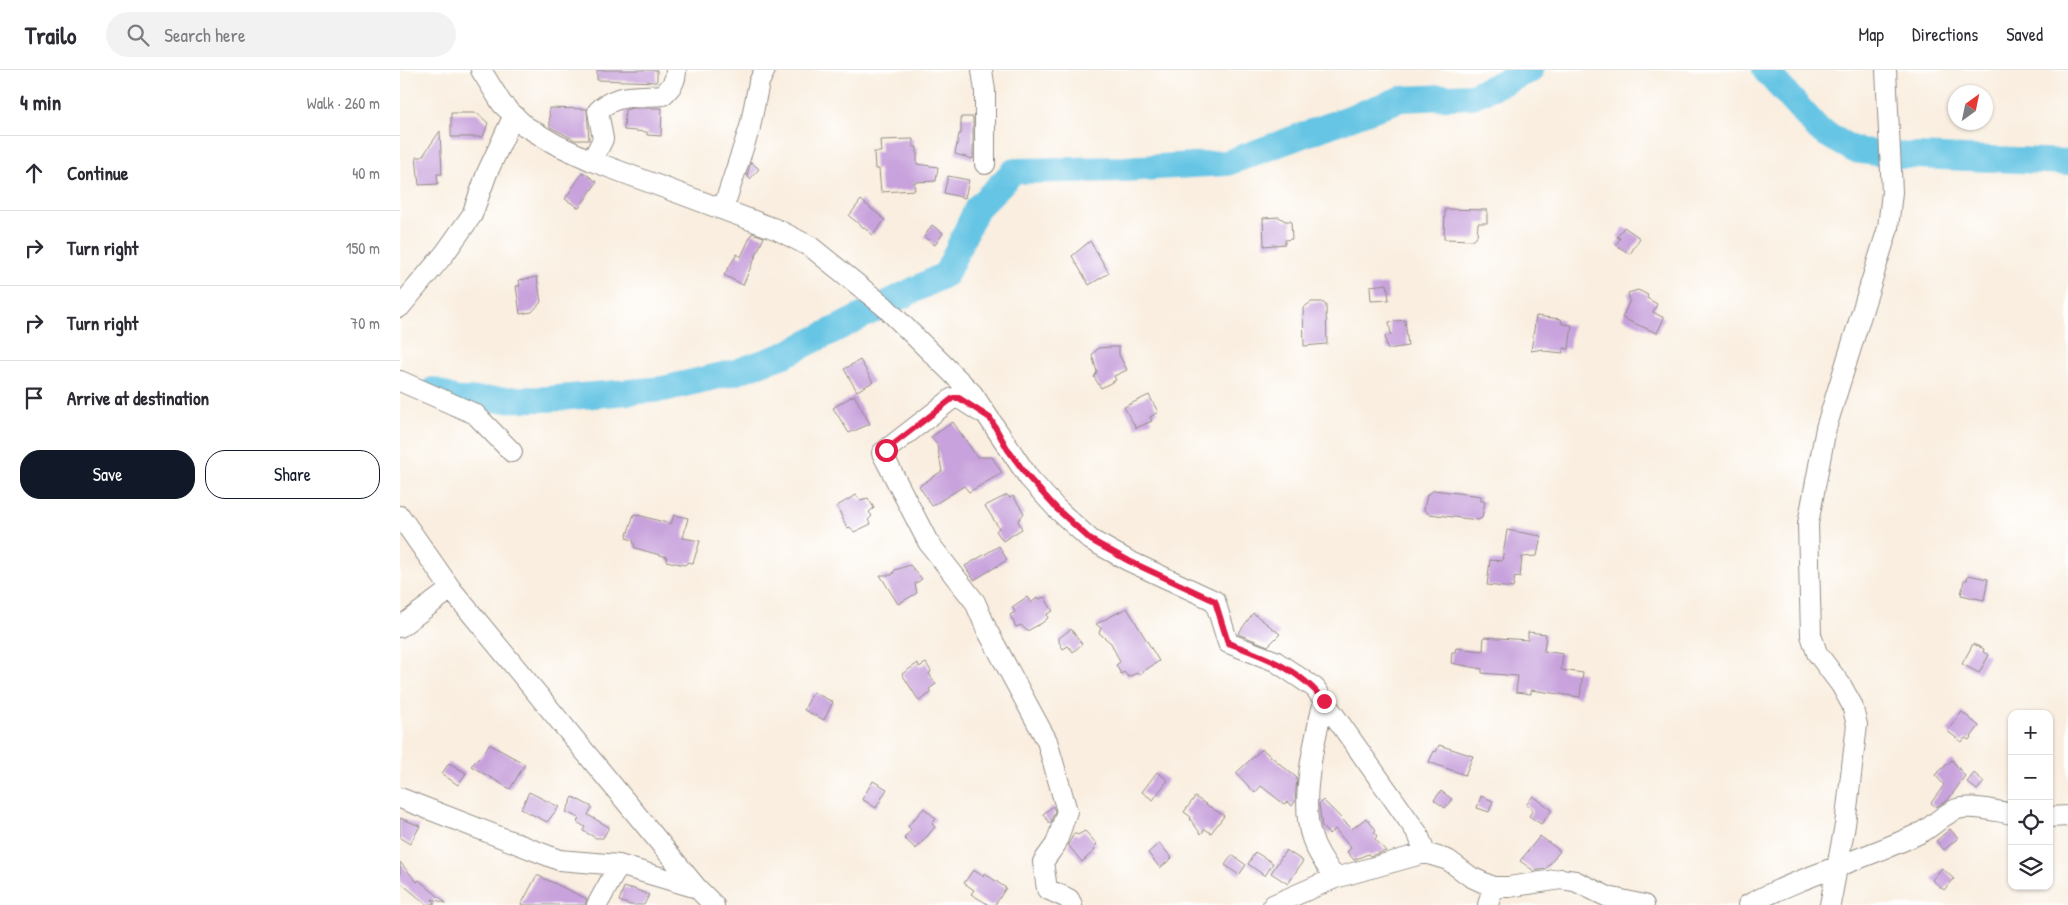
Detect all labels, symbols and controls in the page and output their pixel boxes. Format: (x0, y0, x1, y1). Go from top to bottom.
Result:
search box (106, 12, 456, 57)
text: Trailo (25, 19, 76, 51)
icon: search (124, 21, 152, 49)
text: Search here (164, 22, 246, 48)
text: Map (1859, 22, 1884, 47)
text: Directions (1912, 22, 1978, 47)
text: Saved (2006, 22, 2043, 47)
north arrow (1948, 85, 1993, 130)
text: 4 min (20, 88, 61, 117)
text: Walk · 260 m (307, 92, 380, 114)
icon: ahead (20, 159, 48, 187)
text: Continue (67, 160, 128, 186)
text: 40 m (352, 162, 380, 184)
icon: right (20, 234, 48, 262)
text: Turn right (67, 235, 138, 261)
text: 150 m (346, 237, 380, 259)
icon: right (20, 309, 48, 337)
text: Turn right (67, 310, 138, 336)
text: 70 m (350, 312, 380, 334)
icon: arrive (20, 384, 48, 412)
text: Arrive at destination (67, 385, 209, 411)
route start (875, 439, 898, 462)
button: Save (20, 450, 195, 499)
button: Share (205, 450, 380, 499)
route end (1313, 690, 1336, 713)
map controls (2008, 710, 2053, 890)
button: + (2008, 710, 2053, 755)
button: − (2008, 755, 2053, 800)
button: locate (2008, 800, 2053, 845)
button: layers (2008, 845, 2053, 890)

